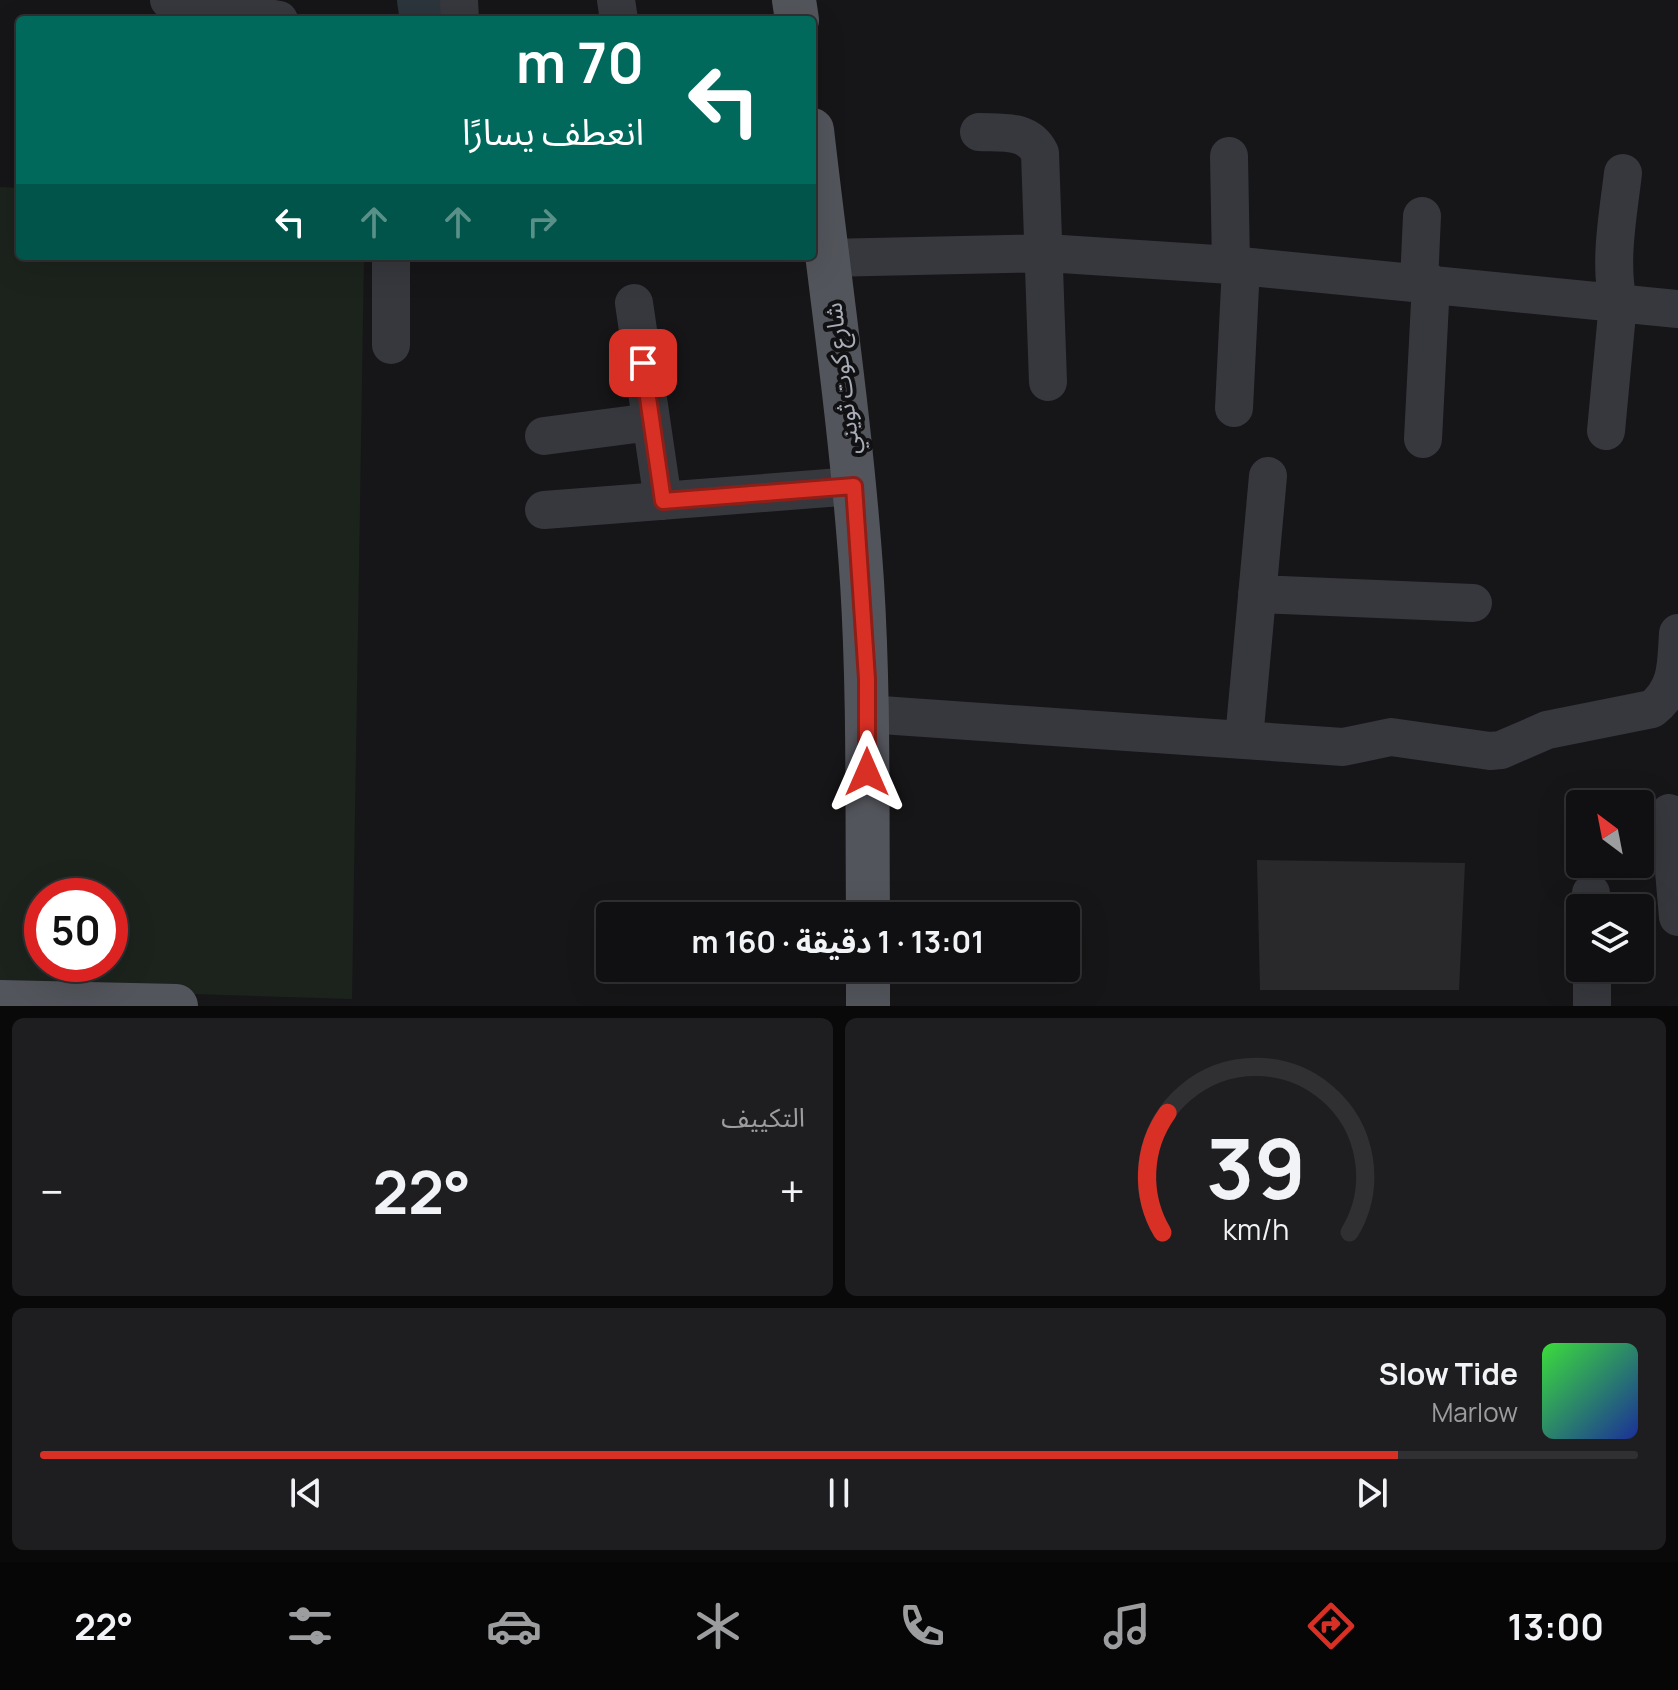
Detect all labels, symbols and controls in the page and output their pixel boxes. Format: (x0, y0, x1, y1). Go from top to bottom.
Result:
text: 70 m (516, 23, 644, 100)
icon: left (672, 48, 776, 152)
text: انعطف يسارًا (462, 107, 644, 156)
icon: left (268, 200, 312, 244)
icon: ahead (352, 200, 396, 244)
icon: ahead (436, 200, 480, 244)
icon: right (520, 200, 564, 244)
street label: شارع كوت ثويني (815, 301, 870, 457)
pin (609, 329, 677, 397)
icon: arrive (621, 341, 665, 385)
position arrow (825, 730, 909, 814)
north arrow (1566, 790, 1654, 878)
map controls (1566, 790, 1654, 982)
speed limit sign: 50 (24, 878, 128, 982)
button: layers (1566, 894, 1654, 982)
text: 13:01 · 1 دقيقة · 160 m (692, 921, 984, 962)
text: التكييف (721, 1099, 805, 1135)
text: 39 (1205, 1110, 1306, 1224)
text: 22° (372, 1150, 471, 1232)
text: − (40, 1161, 64, 1221)
text: + (780, 1161, 805, 1221)
text: km/h (1222, 1210, 1289, 1249)
text: Slow Tide (1379, 1353, 1518, 1394)
text: Marlow (1431, 1394, 1518, 1430)
icon: previous (284, 1471, 328, 1515)
icon: pause (817, 1471, 861, 1515)
icon: next (1350, 1471, 1394, 1515)
icon: filters (282, 1598, 338, 1654)
icon: car (486, 1598, 542, 1654)
icon: climate (690, 1598, 746, 1654)
icon: phone (894, 1598, 950, 1654)
icon: music (1099, 1598, 1155, 1654)
icon: directions (1303, 1598, 1359, 1654)
text: 22° (74, 1602, 133, 1651)
text: 13:00 (1507, 1602, 1604, 1651)

